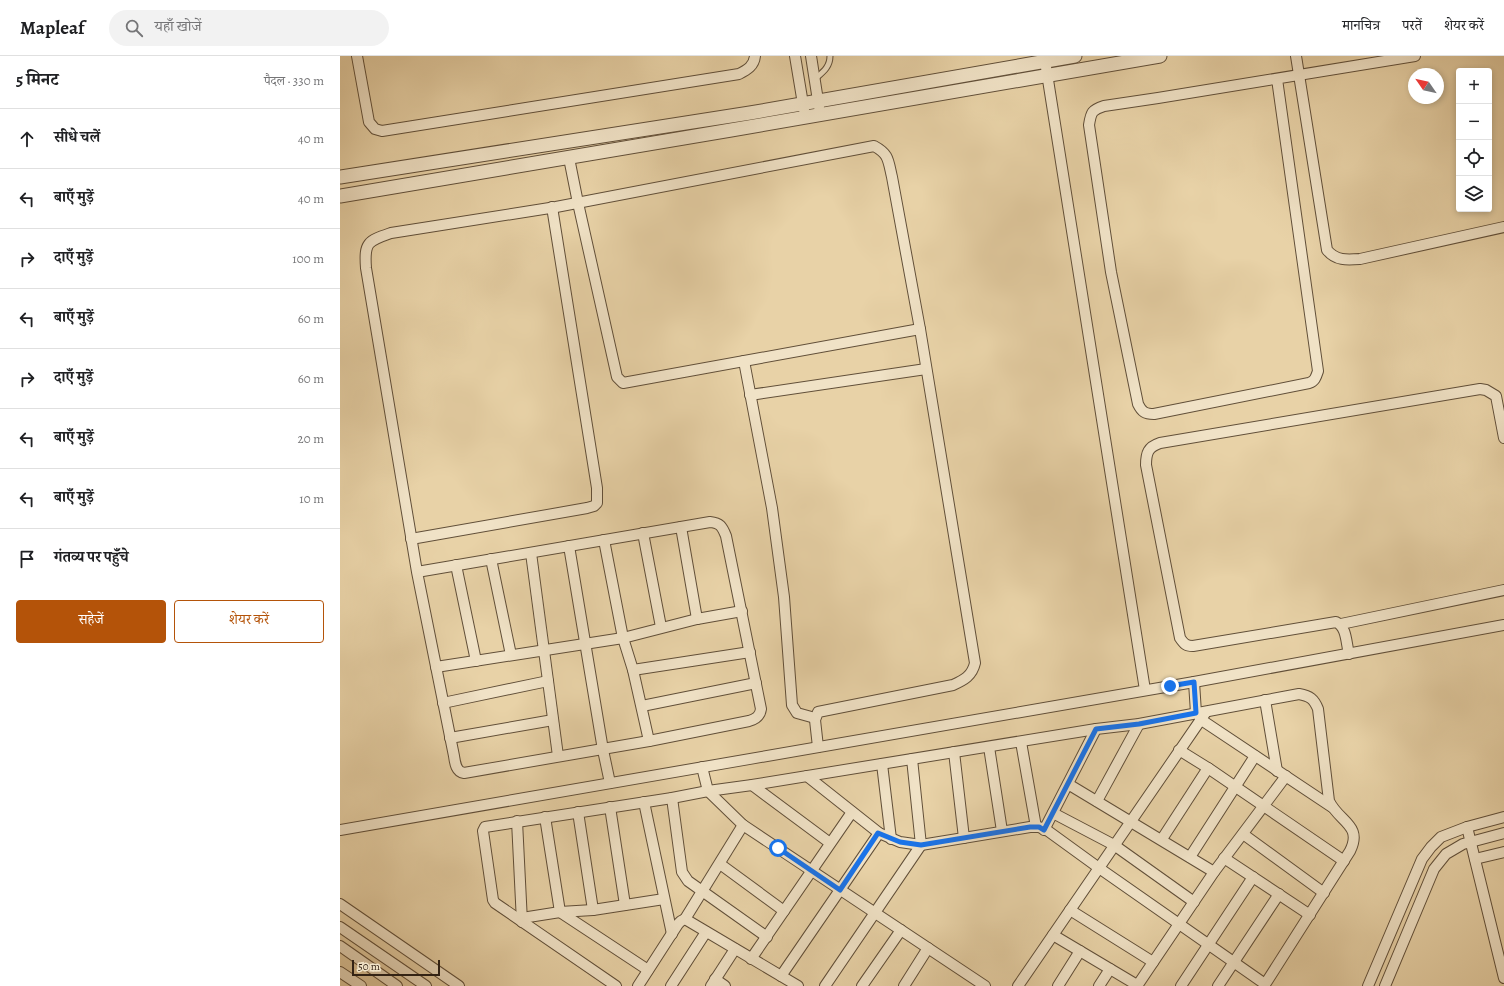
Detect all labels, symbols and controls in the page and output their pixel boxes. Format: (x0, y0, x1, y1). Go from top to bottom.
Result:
search box (109, 10, 389, 46)
text: Mapleaf (20, 15, 85, 41)
text: यहाँ खोजें (155, 16, 202, 36)
text: मानचित्र (1342, 16, 1380, 35)
text: परतें (1402, 16, 1422, 35)
text: शेयर करें (1444, 16, 1484, 35)
icon: search (123, 17, 145, 39)
text: 5 मिनट (16, 68, 58, 91)
north arrow (1408, 68, 1444, 104)
map controls (1456, 68, 1492, 212)
button: + (1456, 68, 1492, 104)
text: पैदल · 330 m (264, 72, 324, 89)
button: − (1456, 104, 1492, 140)
text: सीधे चलें (54, 127, 100, 147)
icon: ahead (16, 128, 38, 150)
text: 40 m (298, 130, 324, 147)
button: locate (1456, 140, 1492, 176)
button: layers (1456, 176, 1492, 212)
text: बाएँ मुड़ें (54, 187, 94, 207)
icon: left (16, 188, 38, 210)
text: 40 m (298, 190, 324, 207)
text: दाएँ मुड़ें (54, 247, 93, 267)
icon: right (16, 248, 38, 270)
text: 100 m (292, 250, 324, 267)
text: बाएँ मुड़ें (54, 307, 94, 327)
icon: left (16, 308, 38, 330)
text: 60 m (298, 310, 324, 327)
text: दाएँ मुड़ें (54, 367, 93, 387)
icon: right (16, 368, 38, 390)
text: 60 m (298, 370, 324, 387)
text: बाएँ मुड़ें (54, 427, 94, 447)
icon: left (16, 428, 38, 450)
text: 20 m (298, 430, 324, 447)
text: बाएँ मुड़ें (54, 487, 94, 507)
icon: left (16, 488, 38, 510)
text: 10 m (299, 490, 324, 507)
text: गंतव्य पर पहुँचे (54, 547, 129, 567)
icon: arrive (16, 548, 38, 570)
button: सहेजें (16, 600, 166, 643)
button: शेयर करें (174, 600, 324, 643)
route end (1161, 677, 1179, 695)
route start (769, 839, 787, 857)
scale bar (352, 958, 440, 977)
text: 50 m (358, 959, 380, 974)

